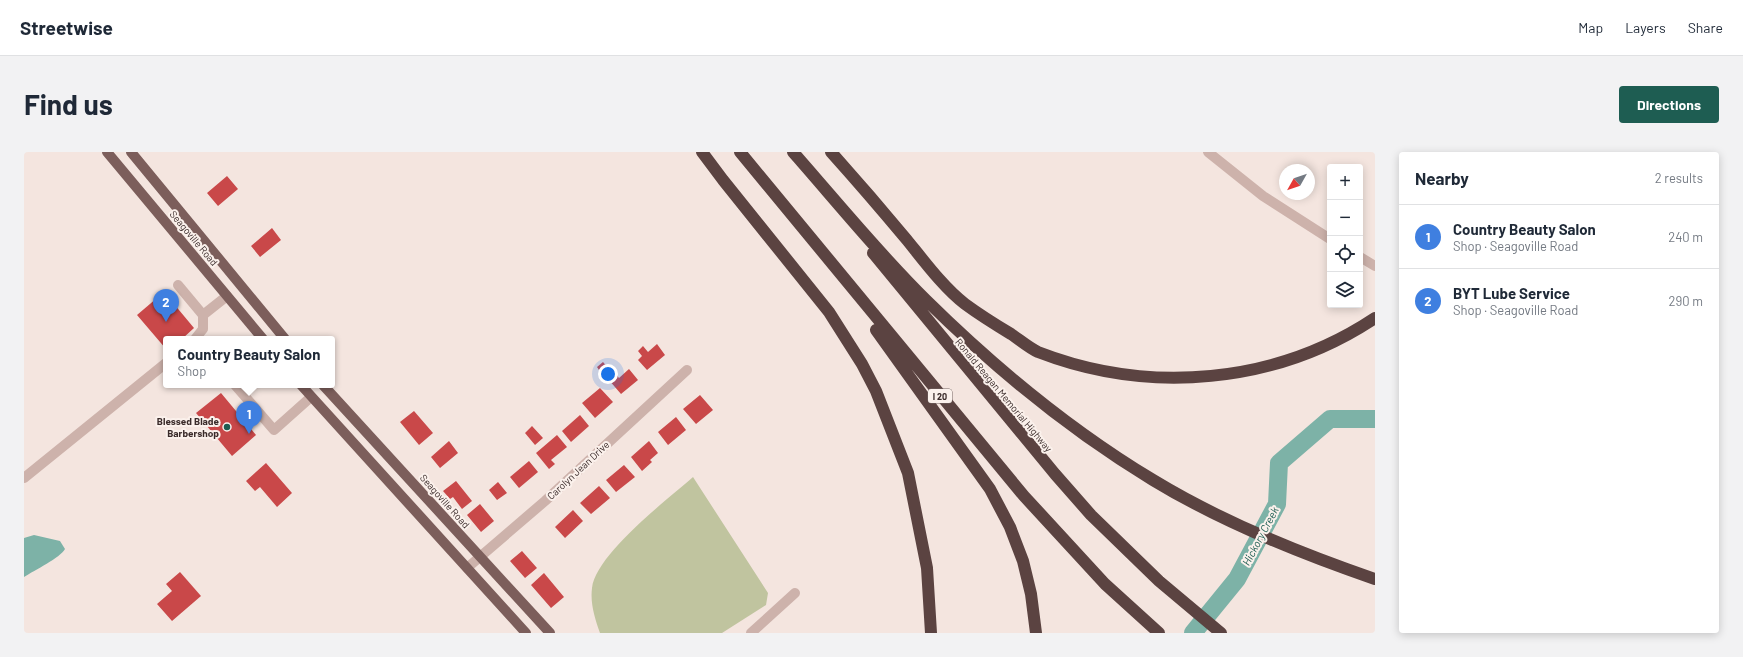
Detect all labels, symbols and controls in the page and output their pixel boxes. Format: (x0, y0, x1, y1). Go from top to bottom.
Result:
text: Streetwise (20, 16, 113, 39)
text: Map (1578, 19, 1603, 36)
text: Layers (1625, 19, 1666, 36)
text: Share (1688, 19, 1723, 36)
button: Directions (1619, 86, 1719, 123)
text: Find us (24, 87, 113, 121)
north arrow (1279, 164, 1315, 200)
map controls (1327, 164, 1363, 308)
button: + (1327, 164, 1363, 200)
text: Nearby (1415, 168, 1469, 188)
text: 2 results (1655, 170, 1703, 186)
button: − (1327, 200, 1363, 236)
street label: Seagoville Road (167, 208, 221, 268)
text: Country Beauty Salon (1453, 220, 1596, 238)
text: 1 (1426, 229, 1430, 245)
text: 240 m (1668, 229, 1703, 245)
button: locate (1327, 236, 1363, 272)
text: Shop · Seagoville Road (1453, 238, 1578, 254)
button: layers (1327, 272, 1363, 308)
text: BYT Lube Service (1453, 284, 1570, 302)
pin: 2 (153, 289, 179, 322)
text: 2 (1424, 293, 1432, 309)
text: 290 m (1669, 293, 1703, 309)
text: Shop · Seagoville Road (1453, 302, 1578, 318)
popup (163, 336, 335, 388)
street label: Ronald Reagan Memorial Highway (953, 336, 1055, 454)
text: Country Beauty Salon (178, 345, 320, 363)
text: Shop (178, 363, 206, 379)
your location (598, 364, 618, 384)
road number: I 20 (928, 389, 952, 403)
pin: 1 (236, 401, 262, 434)
place label: Blessed Blade Barbershop (157, 415, 220, 439)
marker: Blessed Blade Barbershop (222, 422, 232, 432)
street label: Carolyn Jean Drive (545, 438, 611, 502)
street label: Seagoville Road (418, 472, 472, 530)
water label: Hickory Creek (1239, 504, 1281, 568)

